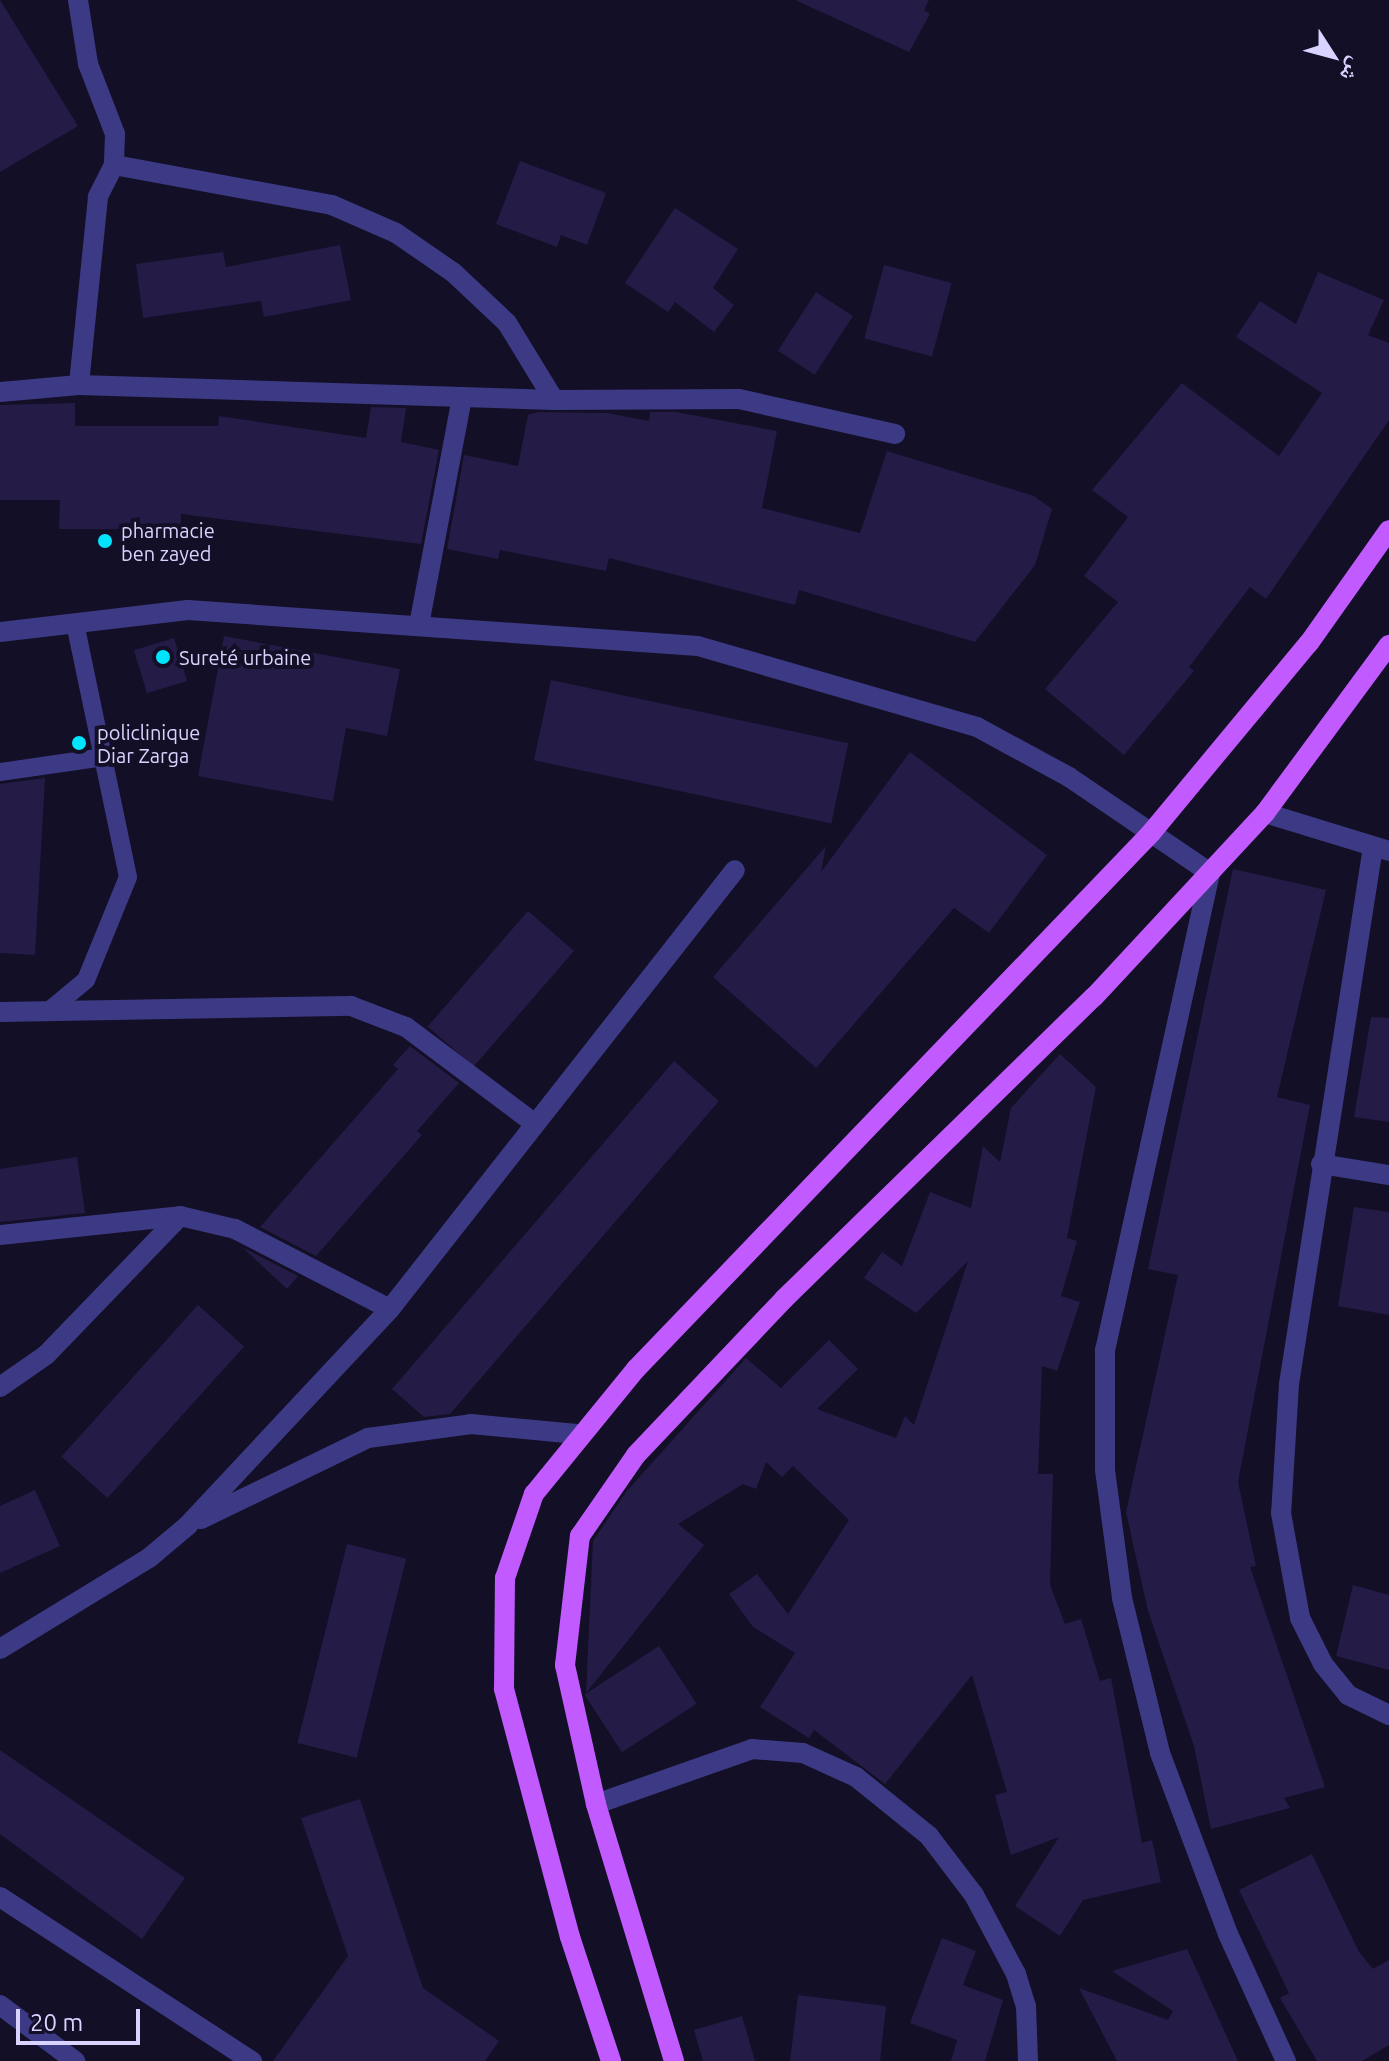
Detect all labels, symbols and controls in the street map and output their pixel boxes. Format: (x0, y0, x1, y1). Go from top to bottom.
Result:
north arrow (1293, 16, 1373, 96)
text: ش (1336, 54, 1370, 87)
place label: pharmacie ben zayed (121, 518, 215, 565)
marker: pharmacie ben zayed (96, 532, 114, 550)
place label: Sureté urbaine (179, 645, 311, 669)
marker: Sureté urbaine (154, 648, 172, 666)
place label: policlinique Diar Zarga (97, 720, 200, 767)
marker: policlinique Diar Zarga (68, 732, 90, 754)
scale bar (20, 1993, 144, 2043)
text: 20 m (30, 2009, 83, 2036)

